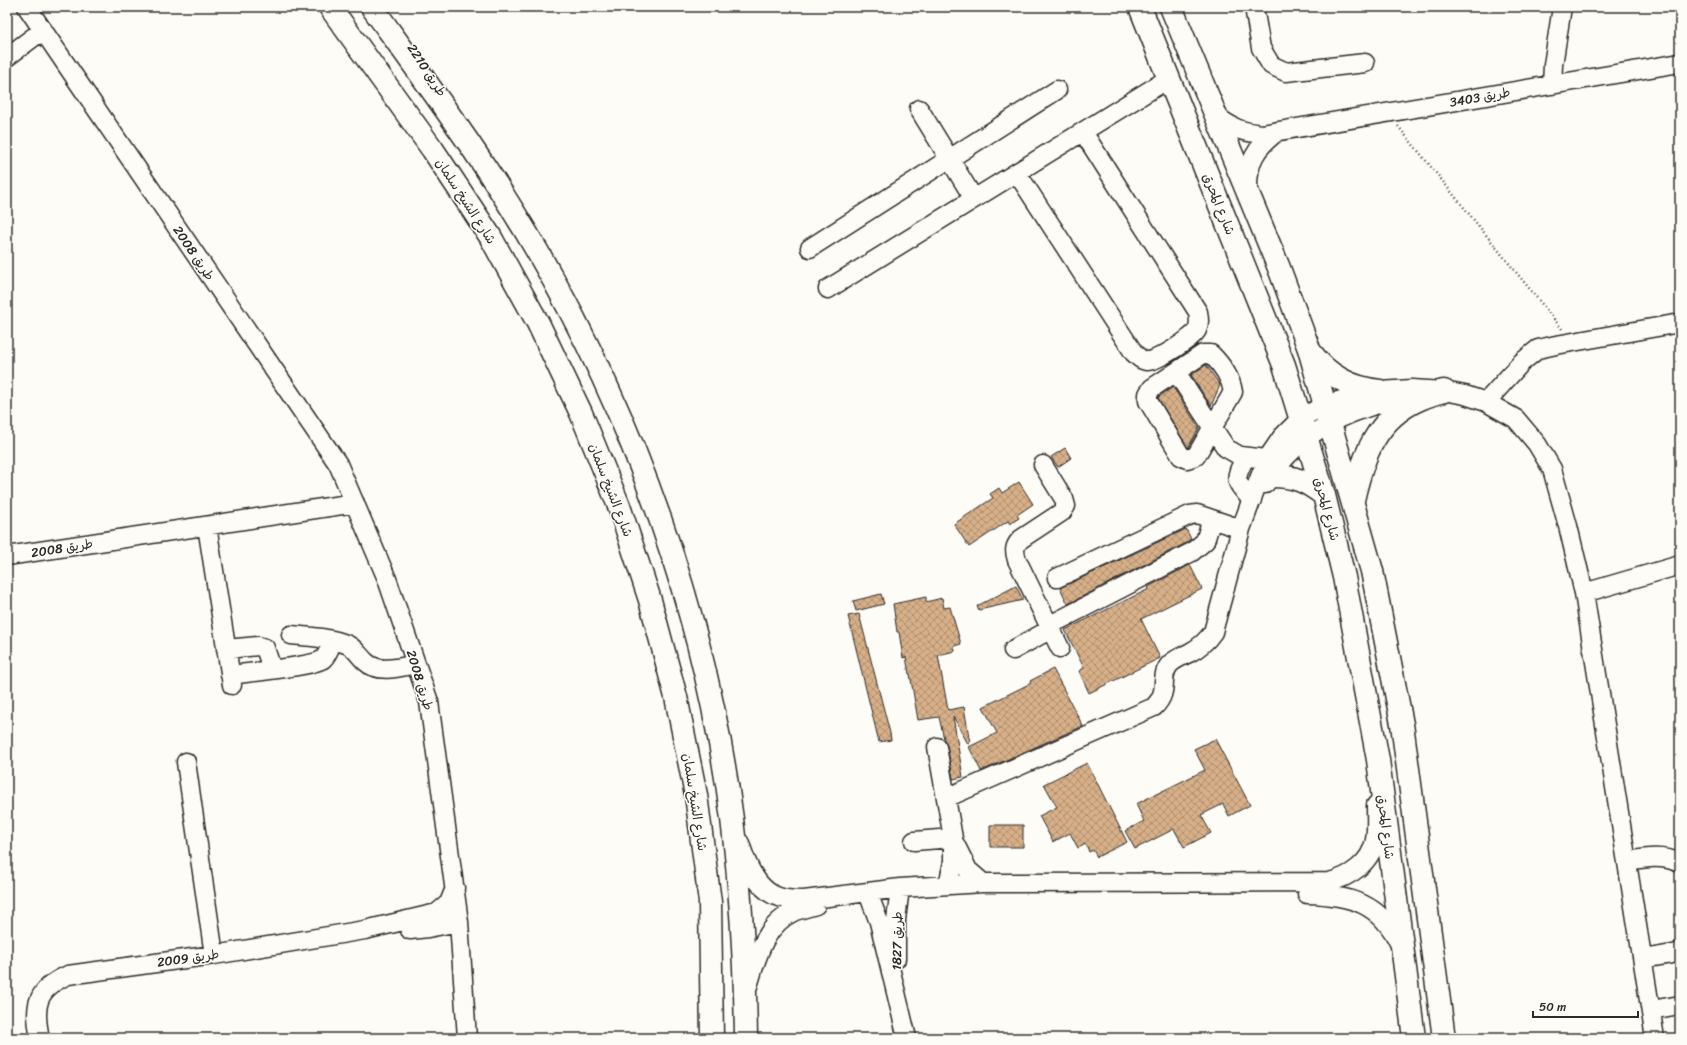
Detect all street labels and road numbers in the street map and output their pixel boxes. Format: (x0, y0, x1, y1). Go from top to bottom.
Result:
street label: طريق 2210 (401, 39, 453, 101)
street label: طريق 3403 (1448, 80, 1512, 114)
street label: شارع الشيخ سلمان (429, 153, 503, 249)
street label: شارع المحرق (1196, 170, 1242, 238)
street label: طريق 2008 (167, 221, 221, 285)
street label: شارع الشيخ سلمان (583, 440, 639, 540)
street label: شارع المحرق (1307, 475, 1347, 543)
street label: طريق 2008 (29, 532, 95, 564)
street label: طريق 2008 (400, 647, 440, 713)
street label: شارع الشيخ سلمان (676, 751, 714, 853)
street label: شارع المحرق (1371, 793, 1401, 861)
street label: طريق 1827 (885, 911, 909, 971)
street label: طريق 2009 (155, 942, 221, 974)

